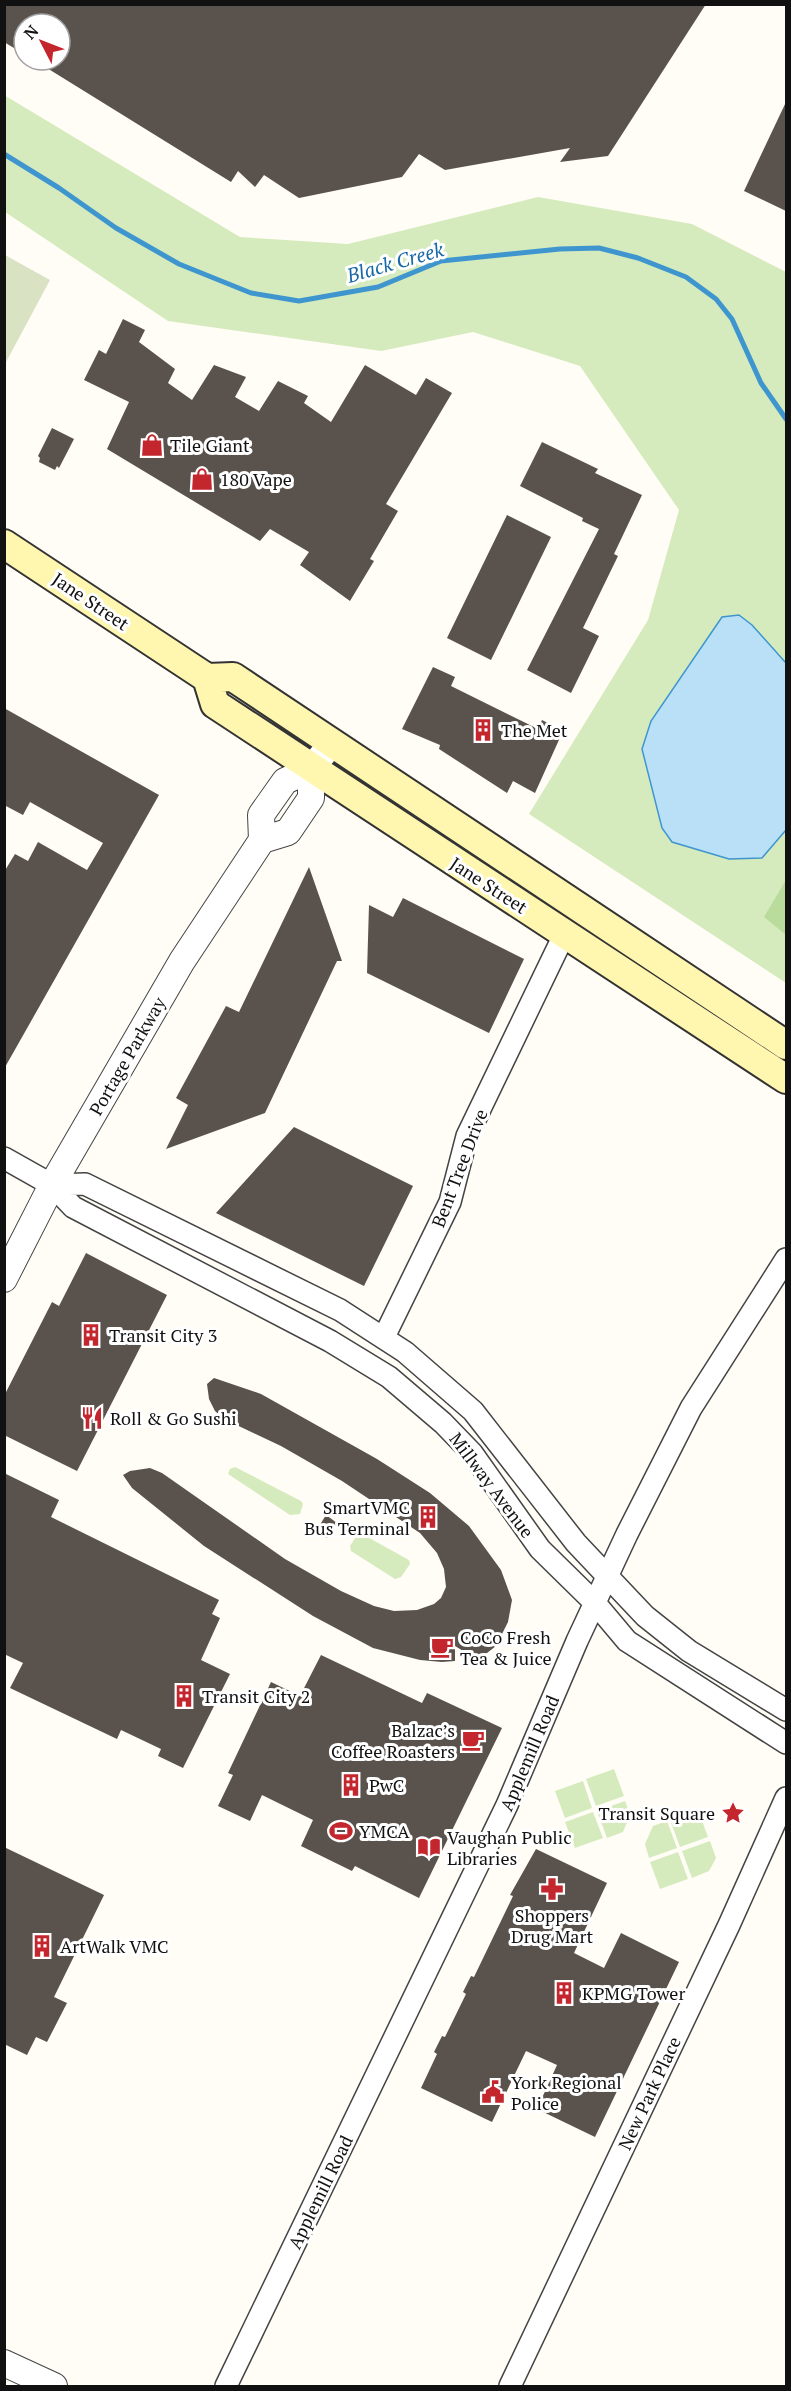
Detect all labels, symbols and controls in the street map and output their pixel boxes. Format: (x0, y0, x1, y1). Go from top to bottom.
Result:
north arrow (12, 12, 72, 72)
text: N (19, 20, 43, 44)
water label: Black Creek (342, 235, 447, 289)
shop icon: Tile Giant (139, 432, 165, 458)
place label: Tile Giant (170, 433, 250, 457)
shop icon: 180 Vape (189, 466, 215, 492)
place label: 180 Vape (220, 467, 292, 491)
street label: Jane Street (48, 567, 134, 636)
building icon: The Met (470, 717, 496, 743)
place label: The Met (501, 718, 568, 742)
street label: Jane Street (446, 851, 532, 919)
street label: Portage Parkway (83, 992, 171, 1120)
street label: Bent Tree Drive (425, 1105, 493, 1231)
building icon: Transit City 3 (78, 1322, 104, 1348)
place label: Transit City 3 (109, 1323, 217, 1347)
restaurant icon: Roll & Go Sushi (79, 1405, 105, 1431)
place label: Roll & Go Sushi (110, 1406, 237, 1430)
street label: Millway Avenue (444, 1427, 540, 1543)
place label: SmartVMC Bus Terminal (304, 1495, 410, 1540)
building icon: SmartVMC Bus Terminal (415, 1504, 441, 1530)
place label: CoCo Fresh Tea & Juice (460, 1625, 552, 1670)
cafe icon: CoCo Fresh Tea & Juice (429, 1634, 455, 1660)
building icon: Transit City 2 (171, 1683, 197, 1709)
place label: Transit City 2 (202, 1684, 310, 1708)
street label: Applemill Road (494, 1691, 564, 1815)
place label: Balzac’s Coffee Roasters (331, 1718, 455, 1763)
cafe icon: Balzac’s Coffee Roasters (460, 1727, 486, 1753)
building icon: PwC (338, 1772, 364, 1798)
place label: PwC (369, 1773, 404, 1797)
place icon: Transit Square (720, 1800, 746, 1826)
place label: Transit Square (599, 1801, 715, 1825)
sports icon: YMCA (328, 1818, 354, 1844)
place label: YMCA (359, 1819, 410, 1843)
place label: Vaughan Public Libraries (447, 1825, 572, 1870)
library icon: Vaughan Public Libraries (416, 1834, 442, 1860)
pharmacy icon: Shoppers Drug Mart (539, 1876, 565, 1902)
place label: Shoppers Drug Mart (511, 1903, 593, 1948)
building icon: ArtWalk VMC (29, 1933, 55, 1959)
place label: ArtWalk VMC (60, 1934, 169, 1958)
building icon: KPMG Tower (551, 1980, 577, 2006)
place label: KPMG Tower (582, 1981, 685, 2005)
street label: New Park Place (612, 2032, 686, 2154)
place label: York Regional Police (511, 2070, 622, 2115)
public building icon: York Regional Police (480, 2079, 506, 2105)
street label: Applemill Road (282, 2131, 358, 2253)

